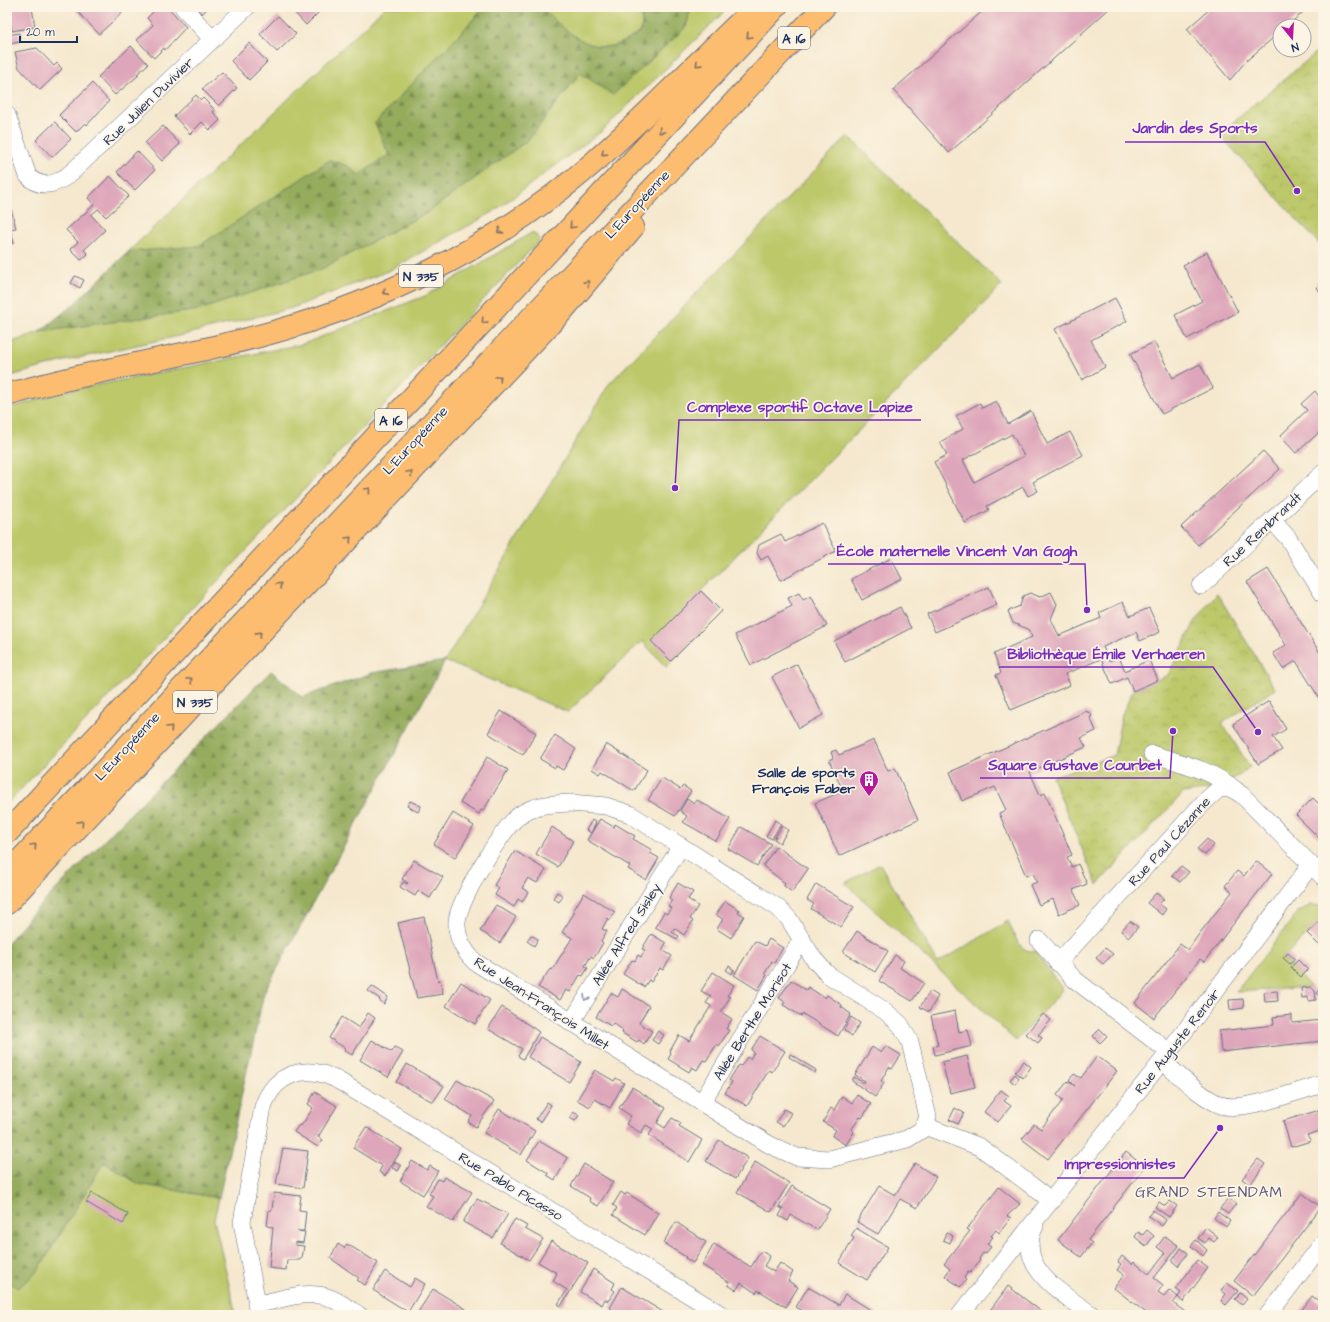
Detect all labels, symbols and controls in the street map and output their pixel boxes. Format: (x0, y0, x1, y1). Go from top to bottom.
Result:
scale bar (20, 18, 77, 44)
north arrow (1272, 18, 1312, 58)
text: 20 m (26, 24, 55, 41)
road number: A 16 (778, 27, 810, 49)
one-way arrow (747, 31, 754, 38)
text: N (1289, 39, 1301, 55)
street label: Rue Julien Duvivier (99, 53, 199, 150)
one-way arrow (695, 59, 703, 67)
callout: Jardin des Sports (1125, 115, 1265, 142)
text: Jardin des Sports (1132, 118, 1258, 139)
one-way arrow (658, 126, 666, 134)
one-way arrow (601, 148, 608, 155)
street label: L'Européenne (601, 166, 675, 243)
one-way arrow (569, 221, 577, 229)
one-way arrow (497, 226, 504, 234)
road number: N 335 (399, 265, 443, 287)
one-way arrow (583, 280, 590, 287)
one-way arrow (382, 288, 389, 296)
one-way arrow (481, 316, 488, 324)
one-way arrow (494, 375, 502, 383)
callout: Complexe sportif Octave Lapize (679, 393, 921, 420)
text: Complexe sportif Octave Lapize (687, 397, 913, 418)
street label: L'Européenne (379, 402, 453, 479)
road number: A 16 (375, 409, 407, 431)
one-way arrow (405, 470, 413, 478)
one-way arrow (363, 487, 371, 495)
street label: Rue Rembrandt (1219, 488, 1307, 572)
one-way arrow (344, 536, 351, 544)
callout: École maternelle Vincent Van Gogh (828, 537, 1085, 564)
text: École maternelle Vincent Van Gogh (837, 541, 1078, 564)
one-way arrow (274, 582, 282, 590)
one-way arrow (254, 631, 262, 639)
callout: Bibliothèque Émile Verhaeren (999, 640, 1213, 667)
text: Bibliothèque Émile Verhaeren (1007, 644, 1205, 665)
one-way arrow (185, 677, 193, 685)
road number: N 335 (173, 691, 217, 713)
street label: L'Européenne (91, 708, 165, 785)
one-way arrow (165, 725, 173, 733)
callout: Square Gustave Courbet (980, 751, 1170, 778)
text: Square Gustave Courbet (987, 755, 1163, 776)
place label: Salle de sports François Faber (752, 763, 855, 799)
building icon: Salle de sports François Faber (858, 769, 880, 797)
street label: Rue Paul Cézanne (1124, 792, 1216, 891)
one-way arrow (76, 820, 84, 828)
one-way arrow (29, 843, 36, 851)
street label: Allée Alfred Sisley (587, 879, 667, 990)
street label: Rue Jean-François Millet (470, 952, 613, 1055)
street label: Allée Berthe Morisot (709, 959, 797, 1084)
street label: Rue Auguste Renoir (1130, 984, 1225, 1099)
one-way arrow (584, 994, 591, 1001)
street label: Rue Pablo Picasso (454, 1148, 567, 1226)
callout: Impressionnistes (1057, 1151, 1184, 1178)
text: Impressionnistes (1065, 1154, 1176, 1175)
district label: GRAND STEENDAM (1135, 1182, 1283, 1203)

